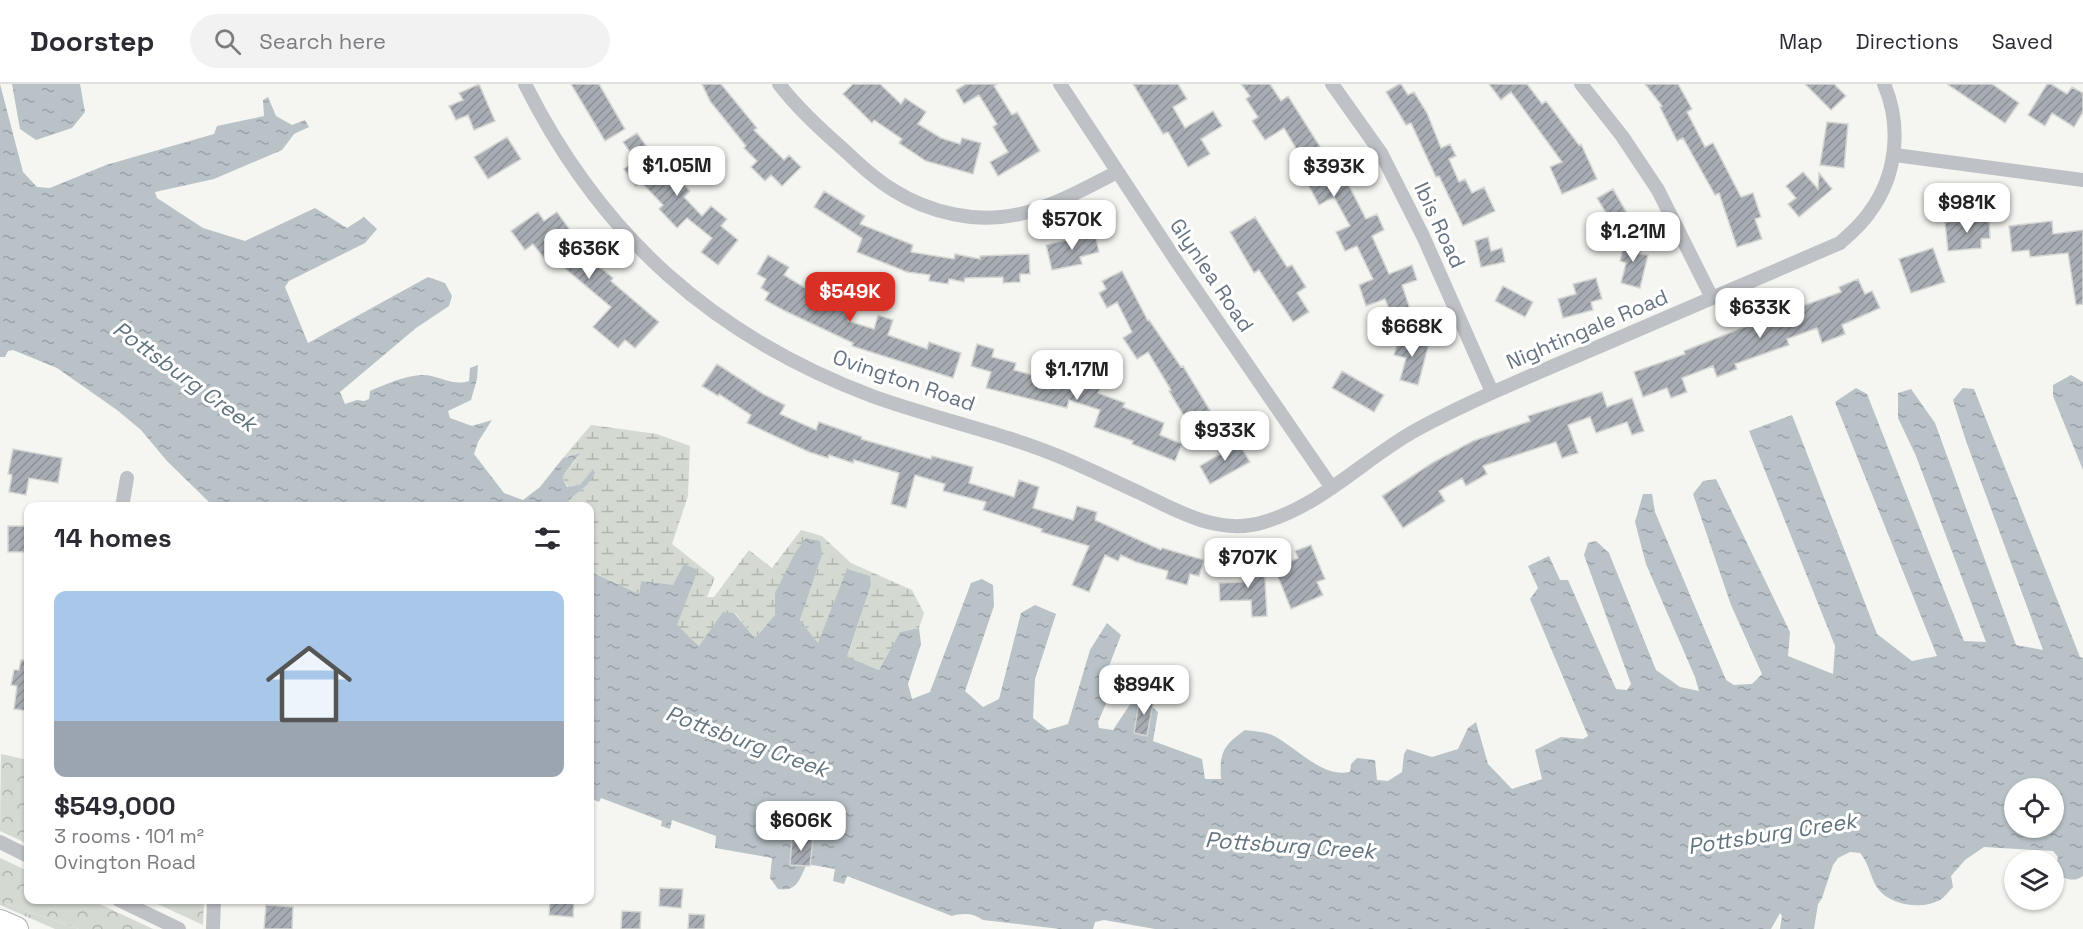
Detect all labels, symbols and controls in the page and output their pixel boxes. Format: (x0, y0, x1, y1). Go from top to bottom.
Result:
search box (190, 14, 610, 68)
text: Doorstep (30, 23, 154, 59)
icon: search (211, 25, 244, 58)
text: Search here (259, 27, 386, 55)
text: Map (1779, 28, 1823, 55)
text: Directions (1856, 28, 1959, 55)
text: Saved (1992, 28, 2053, 55)
pin: $1.05M (628, 146, 726, 197)
pin: $393K (1292, 147, 1376, 198)
text: $1.05M (642, 152, 712, 178)
text: $393K (1303, 153, 1365, 179)
street label: Ibis Road (1408, 178, 1472, 272)
pin: $981K (1925, 183, 2009, 234)
text: $981K (1938, 189, 1996, 215)
pin: $570K (1030, 200, 1114, 251)
text: $570K (1042, 206, 1102, 232)
pin: $1.21M (1584, 212, 1682, 263)
street label: Glynlea Road (1164, 213, 1260, 337)
text: $1.21M (1600, 218, 1666, 244)
pin: $636K (547, 229, 631, 280)
text: $636K (558, 235, 620, 261)
pin: $549K (808, 272, 892, 323)
text: $549K (819, 278, 881, 304)
street label: Nightingale Road (1502, 283, 1672, 375)
pin: $633K (1718, 288, 1802, 339)
text: $633K (1729, 294, 1791, 320)
pin: $668K (1370, 307, 1454, 358)
text: $668K (1381, 313, 1443, 339)
water label: Pottsburg Creek (108, 315, 264, 439)
street label: Ovington Road (829, 343, 979, 417)
pin: $1.17M (1028, 350, 1126, 401)
text: $1.17M (1045, 356, 1109, 382)
pin: $933K (1183, 411, 1267, 462)
text: $933K (1194, 417, 1256, 443)
text: 14 homes (54, 521, 172, 555)
icon: filters (531, 522, 564, 555)
pin: $707K (1206, 538, 1290, 589)
text: $707K (1218, 544, 1278, 570)
icon: home (255, 630, 363, 738)
pin: $894K (1102, 665, 1186, 716)
text: $894K (1113, 671, 1175, 697)
water label: Pottsburg Creek (662, 699, 834, 784)
map controls (2004, 778, 2064, 910)
button: locate (2004, 778, 2064, 838)
text: $549,000 (54, 789, 176, 823)
pin: $606K (759, 801, 843, 852)
water label: Pottsburg Creek (1686, 806, 1861, 860)
text: $606K (770, 807, 832, 833)
text: 3 rooms · 101 m² (54, 823, 204, 849)
water label: Pottsburg Creek (1204, 825, 1378, 865)
text: Ovington Road (54, 849, 196, 875)
button: layers (2004, 850, 2064, 910)

